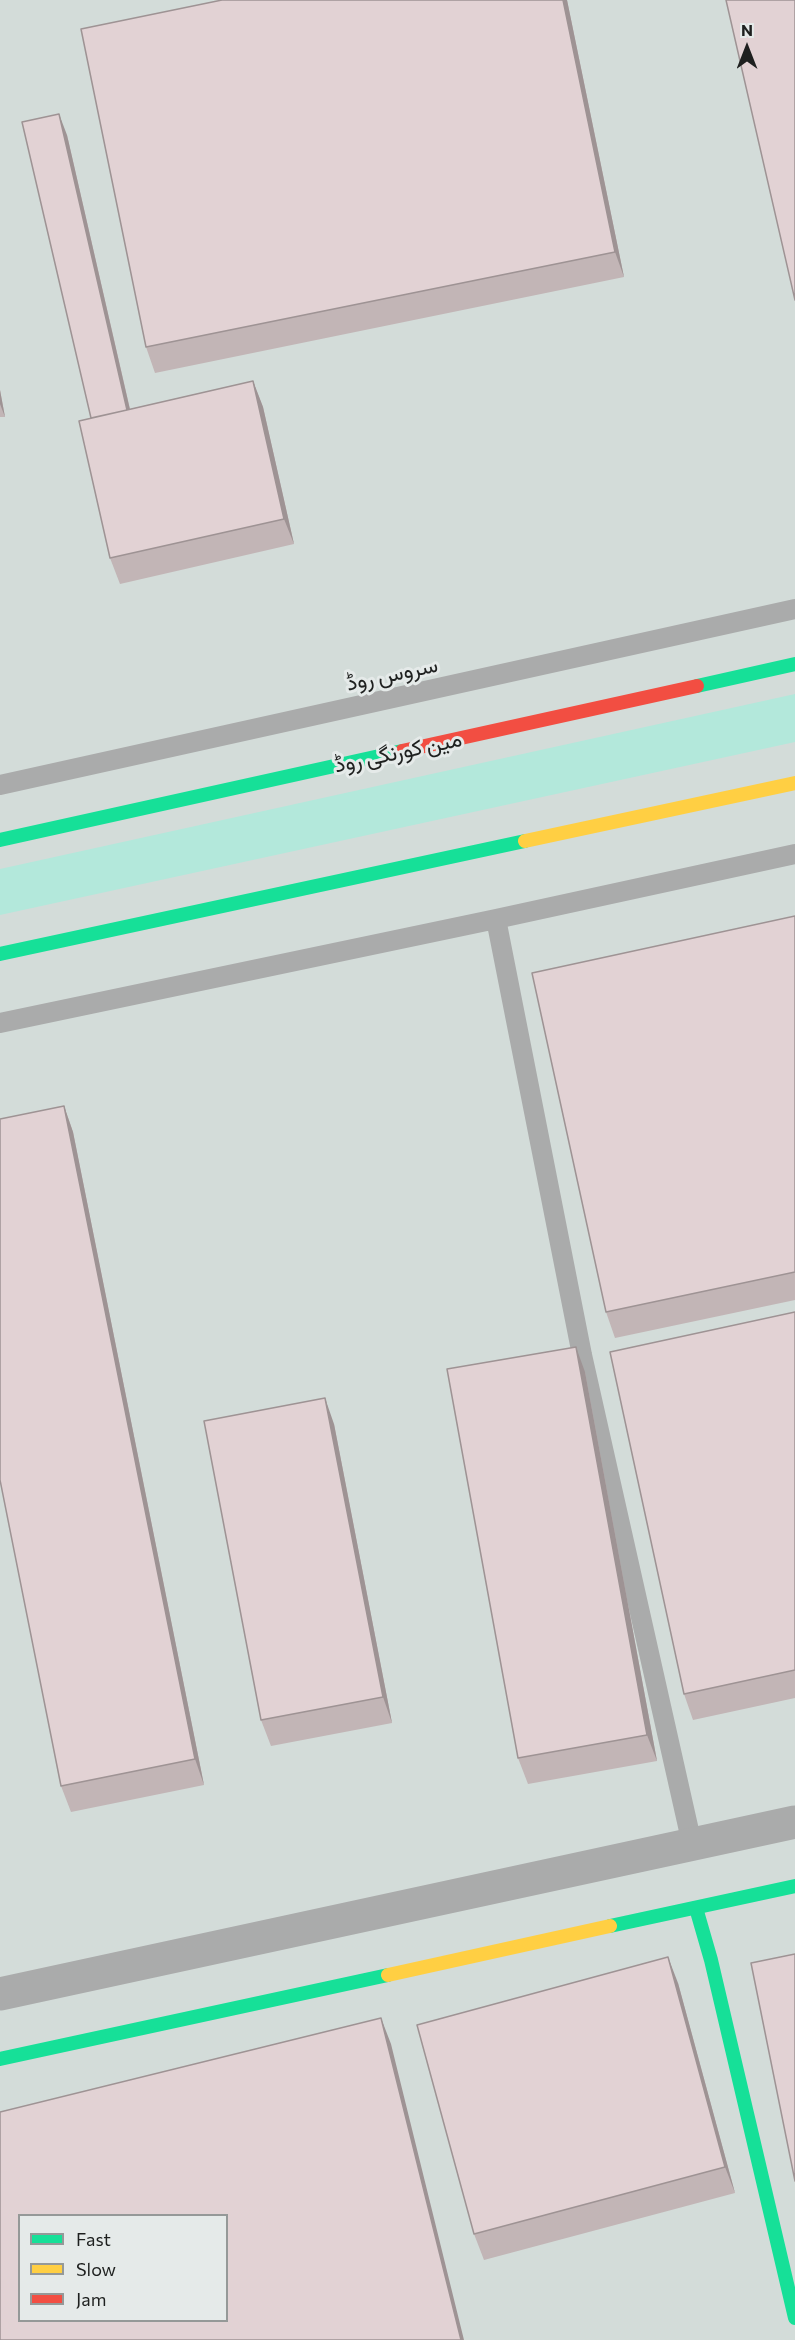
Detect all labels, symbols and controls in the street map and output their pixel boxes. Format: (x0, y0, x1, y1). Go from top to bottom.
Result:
north arrow (717, 18, 777, 78)
text: N (741, 20, 753, 39)
street label: سروس روڈ (344, 651, 440, 697)
street label: مین کورنگی روڈ (332, 726, 464, 778)
legend (18, 2214, 228, 2322)
text: Fast (76, 2228, 111, 2250)
text: Slow (76, 2258, 116, 2280)
text: Jam (76, 2288, 106, 2310)

